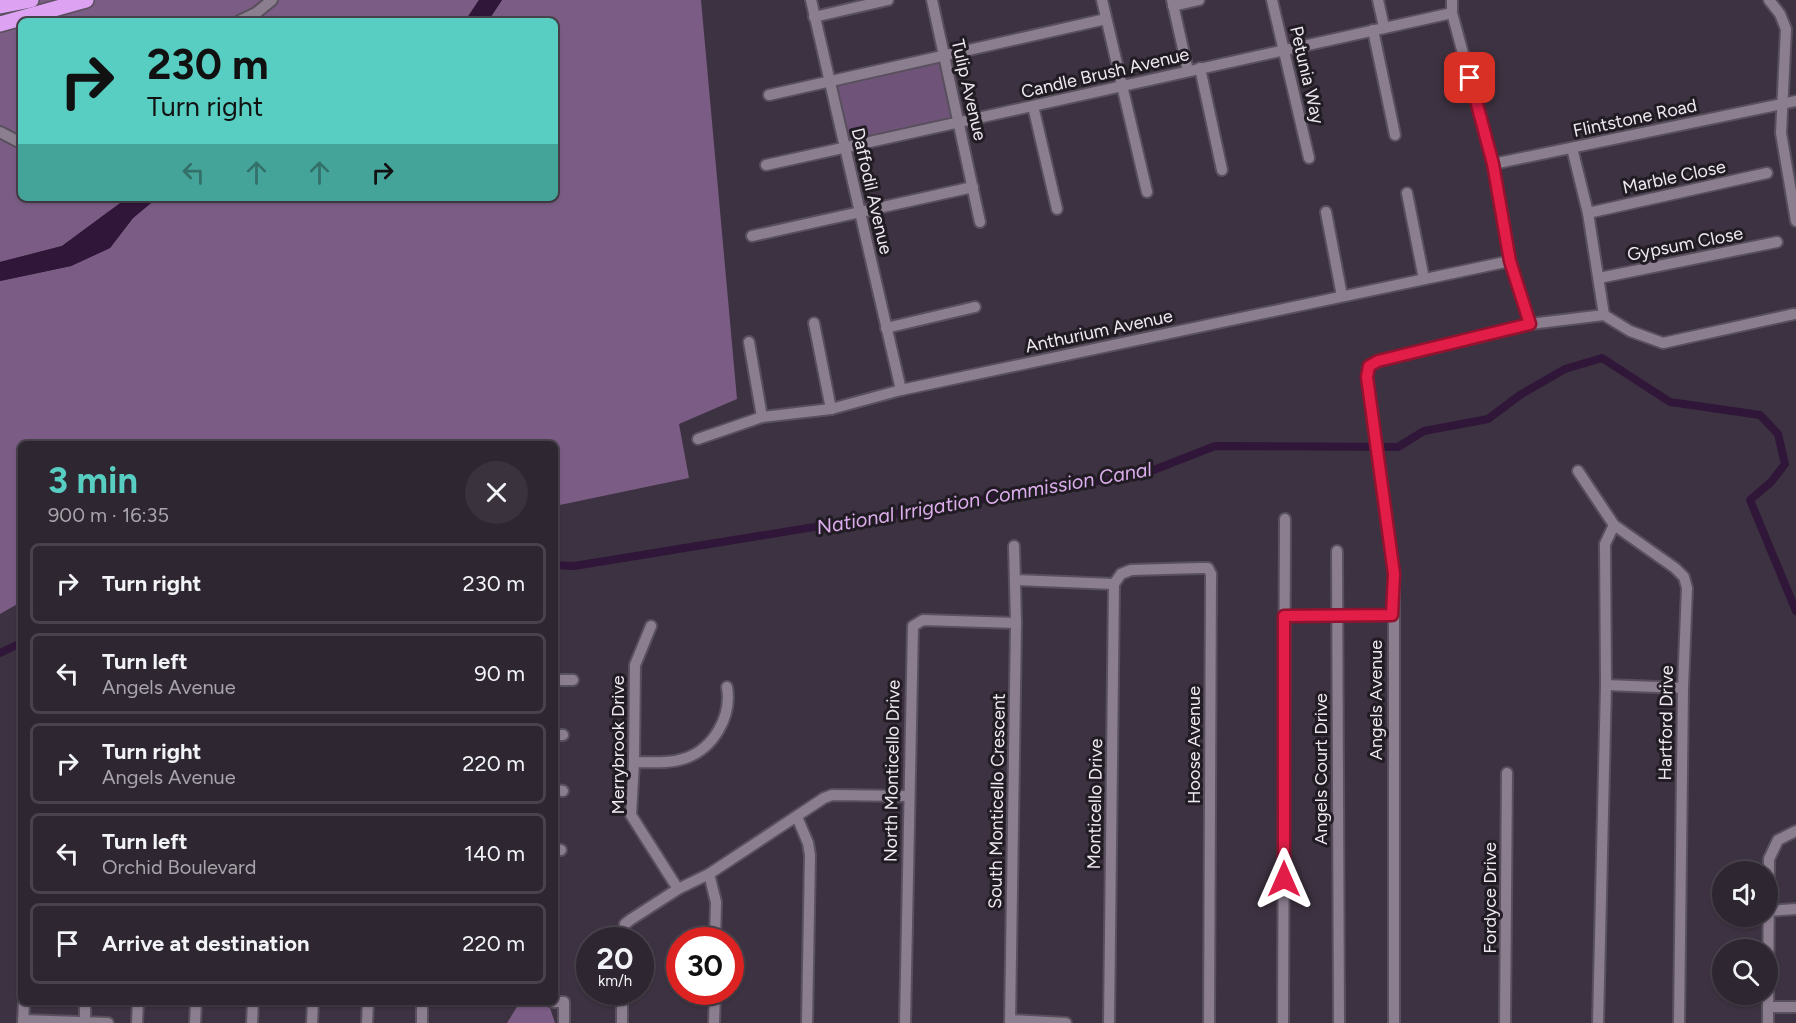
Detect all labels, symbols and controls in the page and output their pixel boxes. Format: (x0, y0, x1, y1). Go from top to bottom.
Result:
street label: Petunia Way (1285, 24, 1329, 127)
street label: Tulip Avenue (947, 37, 991, 143)
text: 230 m (147, 39, 269, 90)
icon: right (48, 42, 126, 120)
street label: Candle Brush Avenue (1019, 43, 1191, 103)
pin (1444, 52, 1495, 103)
icon: arrive (1453, 61, 1486, 94)
text: Turn right (147, 90, 263, 123)
street label: Flintstone Road (1571, 94, 1699, 142)
street label: Daffodil Avenue (847, 126, 897, 257)
street label: Marble Close (1620, 155, 1728, 199)
icon: left (177, 156, 210, 189)
icon: ahead (240, 156, 273, 189)
icon: ahead (303, 156, 336, 189)
icon: right (366, 156, 399, 189)
street label: Gypsum Close (1625, 222, 1745, 266)
street label: Anthurium Avenue (1023, 305, 1175, 357)
water label: National Irrigation Commission Canal (814, 457, 1154, 539)
text: 3 min (48, 459, 138, 502)
button: close (465, 461, 528, 524)
text: 900 m · 16:35 (48, 503, 169, 527)
icon: right (51, 567, 84, 600)
text: Turn right (102, 570, 201, 597)
text: 230 m (462, 570, 525, 597)
street label: Angels Avenue (1365, 640, 1387, 760)
text: Turn left (102, 648, 188, 675)
icon: left (51, 657, 84, 690)
text: 90 m (474, 660, 525, 687)
street label: Hartford Drive (1654, 665, 1678, 781)
text: Angels Avenue (102, 675, 236, 699)
street label: Merrybrook Drive (607, 675, 629, 815)
street label: North Monticello Drive (879, 679, 905, 862)
street label: Hoose Avenue (1183, 686, 1205, 804)
street label: South Monticello Crescent (984, 693, 1010, 909)
street label: Angels Court Drive (1310, 693, 1332, 845)
text: Turn right (102, 738, 201, 765)
street label: Monticello Drive (1083, 738, 1107, 870)
icon: right (51, 747, 84, 780)
text: 220 m (462, 750, 525, 777)
text: Angels Avenue (102, 765, 236, 789)
text: Turn left (102, 828, 188, 855)
icon: left (51, 837, 84, 870)
text: 140 m (464, 840, 525, 867)
street label: Fordyce Drive (1479, 842, 1501, 954)
position arrow (1252, 847, 1316, 911)
text: Orchid Boulevard (102, 855, 256, 879)
map controls (1712, 861, 1778, 1005)
button: sound (1712, 861, 1778, 927)
icon: arrive (51, 927, 84, 960)
speed limit sign: 30 (666, 927, 744, 1005)
text: Arrive at destination (102, 930, 310, 957)
text: 220 m (462, 930, 525, 957)
button: search (1712, 939, 1778, 1005)
text: 20 (597, 940, 633, 977)
text: km/h (598, 972, 632, 990)

